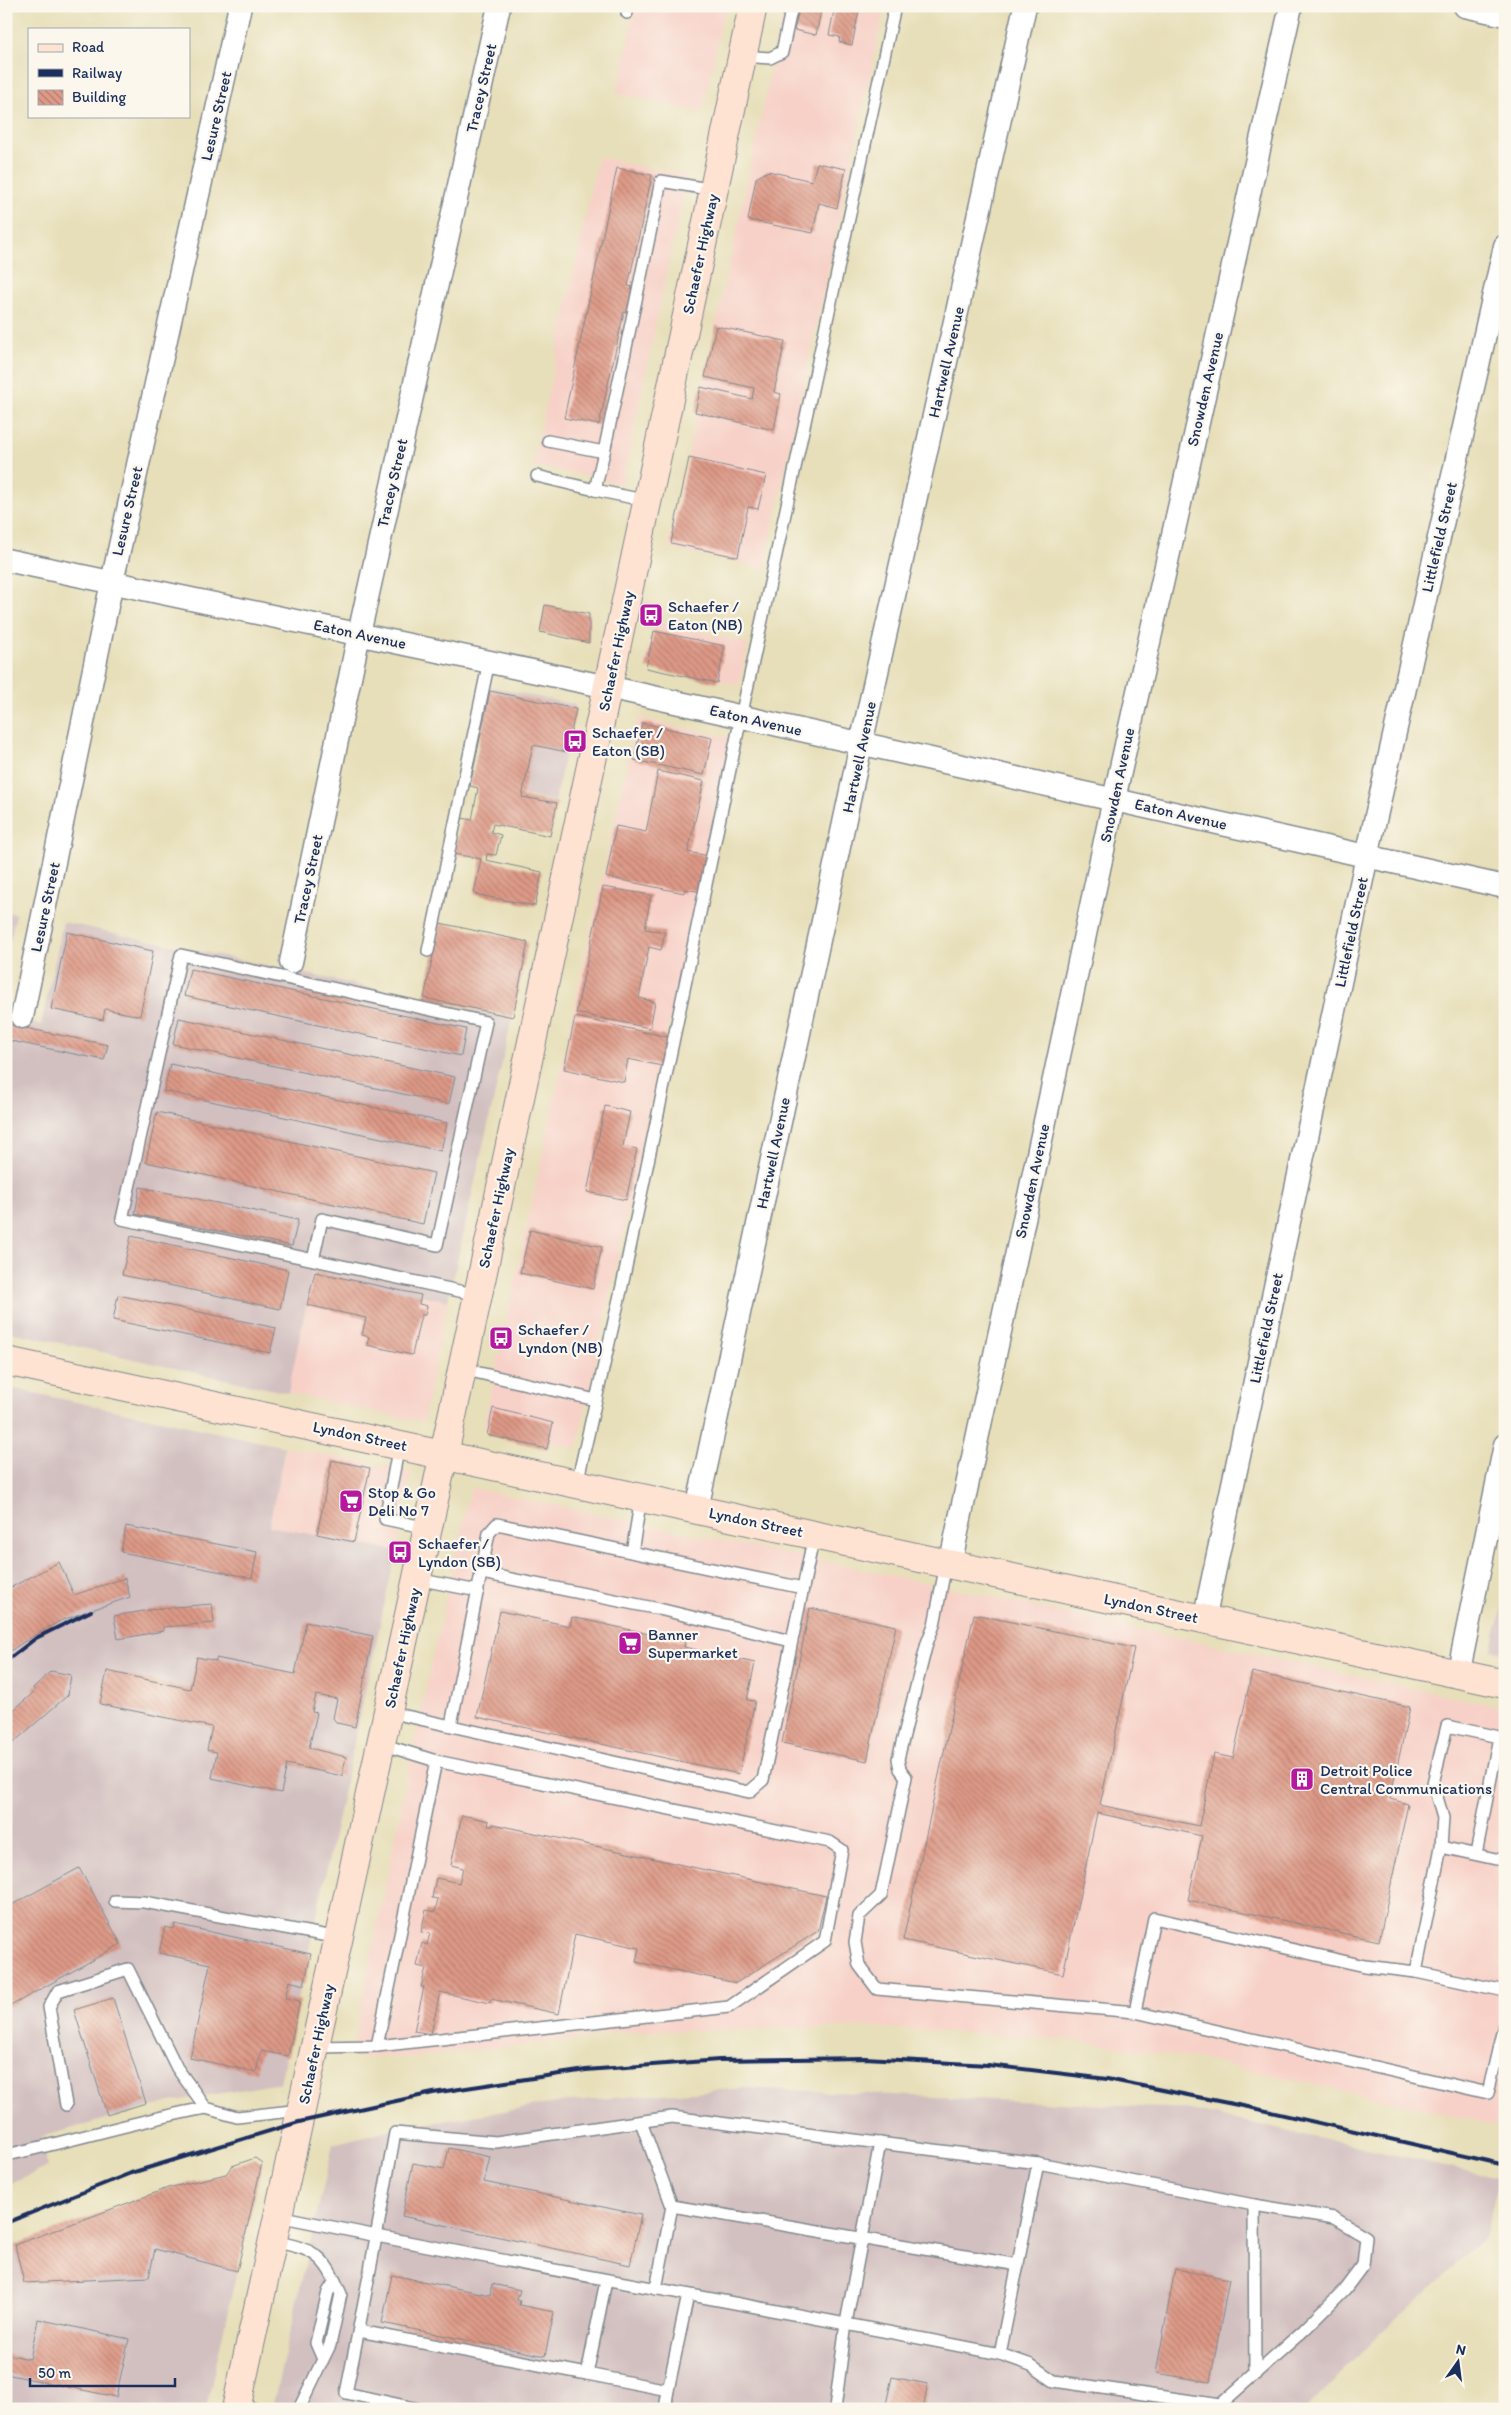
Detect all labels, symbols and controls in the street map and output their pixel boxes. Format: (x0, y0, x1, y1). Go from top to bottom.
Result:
legend (28, 28, 190, 118)
text: Road (72, 38, 105, 56)
street label: Tracey Street (462, 42, 500, 134)
text: Railway (72, 64, 122, 82)
street label: Lesure Street (196, 69, 236, 163)
text: Building (72, 88, 126, 106)
street label: Schaefer Highway (678, 192, 722, 316)
street label: Hartwell Avenue (924, 304, 968, 420)
street label: Snowden Avenue (1183, 330, 1227, 448)
street label: Tracey Street (373, 437, 411, 529)
street label: Lesure Street (107, 464, 147, 558)
street label: Littlefield Street (1417, 480, 1461, 594)
street label: Schaefer Highway (594, 589, 638, 713)
place label: Schaefer / Eaton (NB) (668, 597, 743, 634)
bus stop icon: Schaefer / Eaton (NB) (638, 602, 664, 628)
street label: Eaton Avenue (312, 615, 408, 653)
street label: Hartwell Avenue (838, 699, 880, 815)
street label: Eaton Avenue (708, 700, 804, 740)
place label: Schaefer / Eaton (SB) (592, 723, 665, 760)
street label: Snowden Avenue (1096, 726, 1138, 844)
bus stop icon: Schaefer / Eaton (SB) (562, 728, 588, 754)
street label: Eaton Avenue (1133, 794, 1229, 834)
street label: Tracey Street (289, 833, 327, 925)
street label: Lesure Street (26, 860, 64, 954)
street label: Littlefield Street (1330, 875, 1372, 989)
street label: Hartwell Avenue (752, 1095, 794, 1211)
street label: Snowden Avenue (1011, 1122, 1053, 1240)
street label: Schaefer Highway (474, 1146, 518, 1270)
street label: Littlefield Street (1245, 1271, 1287, 1385)
place label: Schaefer / Lyndon (NB) (518, 1320, 603, 1357)
bus stop icon: Schaefer / Lyndon (NB) (488, 1325, 514, 1351)
street label: Lyndon Street (311, 1417, 409, 1455)
place label: Stop & Go Deli No 7 (368, 1483, 436, 1520)
supermarket icon: Stop & Go Deli No 7 (338, 1488, 364, 1514)
street label: Lyndon Street (707, 1503, 805, 1541)
place label: Schaefer / Lyndon (SB) (418, 1534, 501, 1571)
bus stop icon: Schaefer / Lyndon (SB) (387, 1539, 413, 1565)
street label: Schaefer Highway (380, 1586, 424, 1710)
street label: Lyndon Street (1102, 1589, 1200, 1627)
place label: Banner Supermarket (648, 1625, 738, 1662)
supermarket icon: Banner Supermarket (617, 1630, 643, 1656)
place label: Detroit Police Central Communications (1320, 1761, 1492, 1798)
building icon: Detroit Police Central Communications (1289, 1766, 1315, 1792)
street label: Schaefer Highway (294, 1982, 338, 2106)
north arrow (1434, 2338, 1484, 2388)
text: N (1454, 2340, 1468, 2359)
scale bar (30, 2355, 175, 2387)
text: 50 m (38, 2364, 71, 2382)

